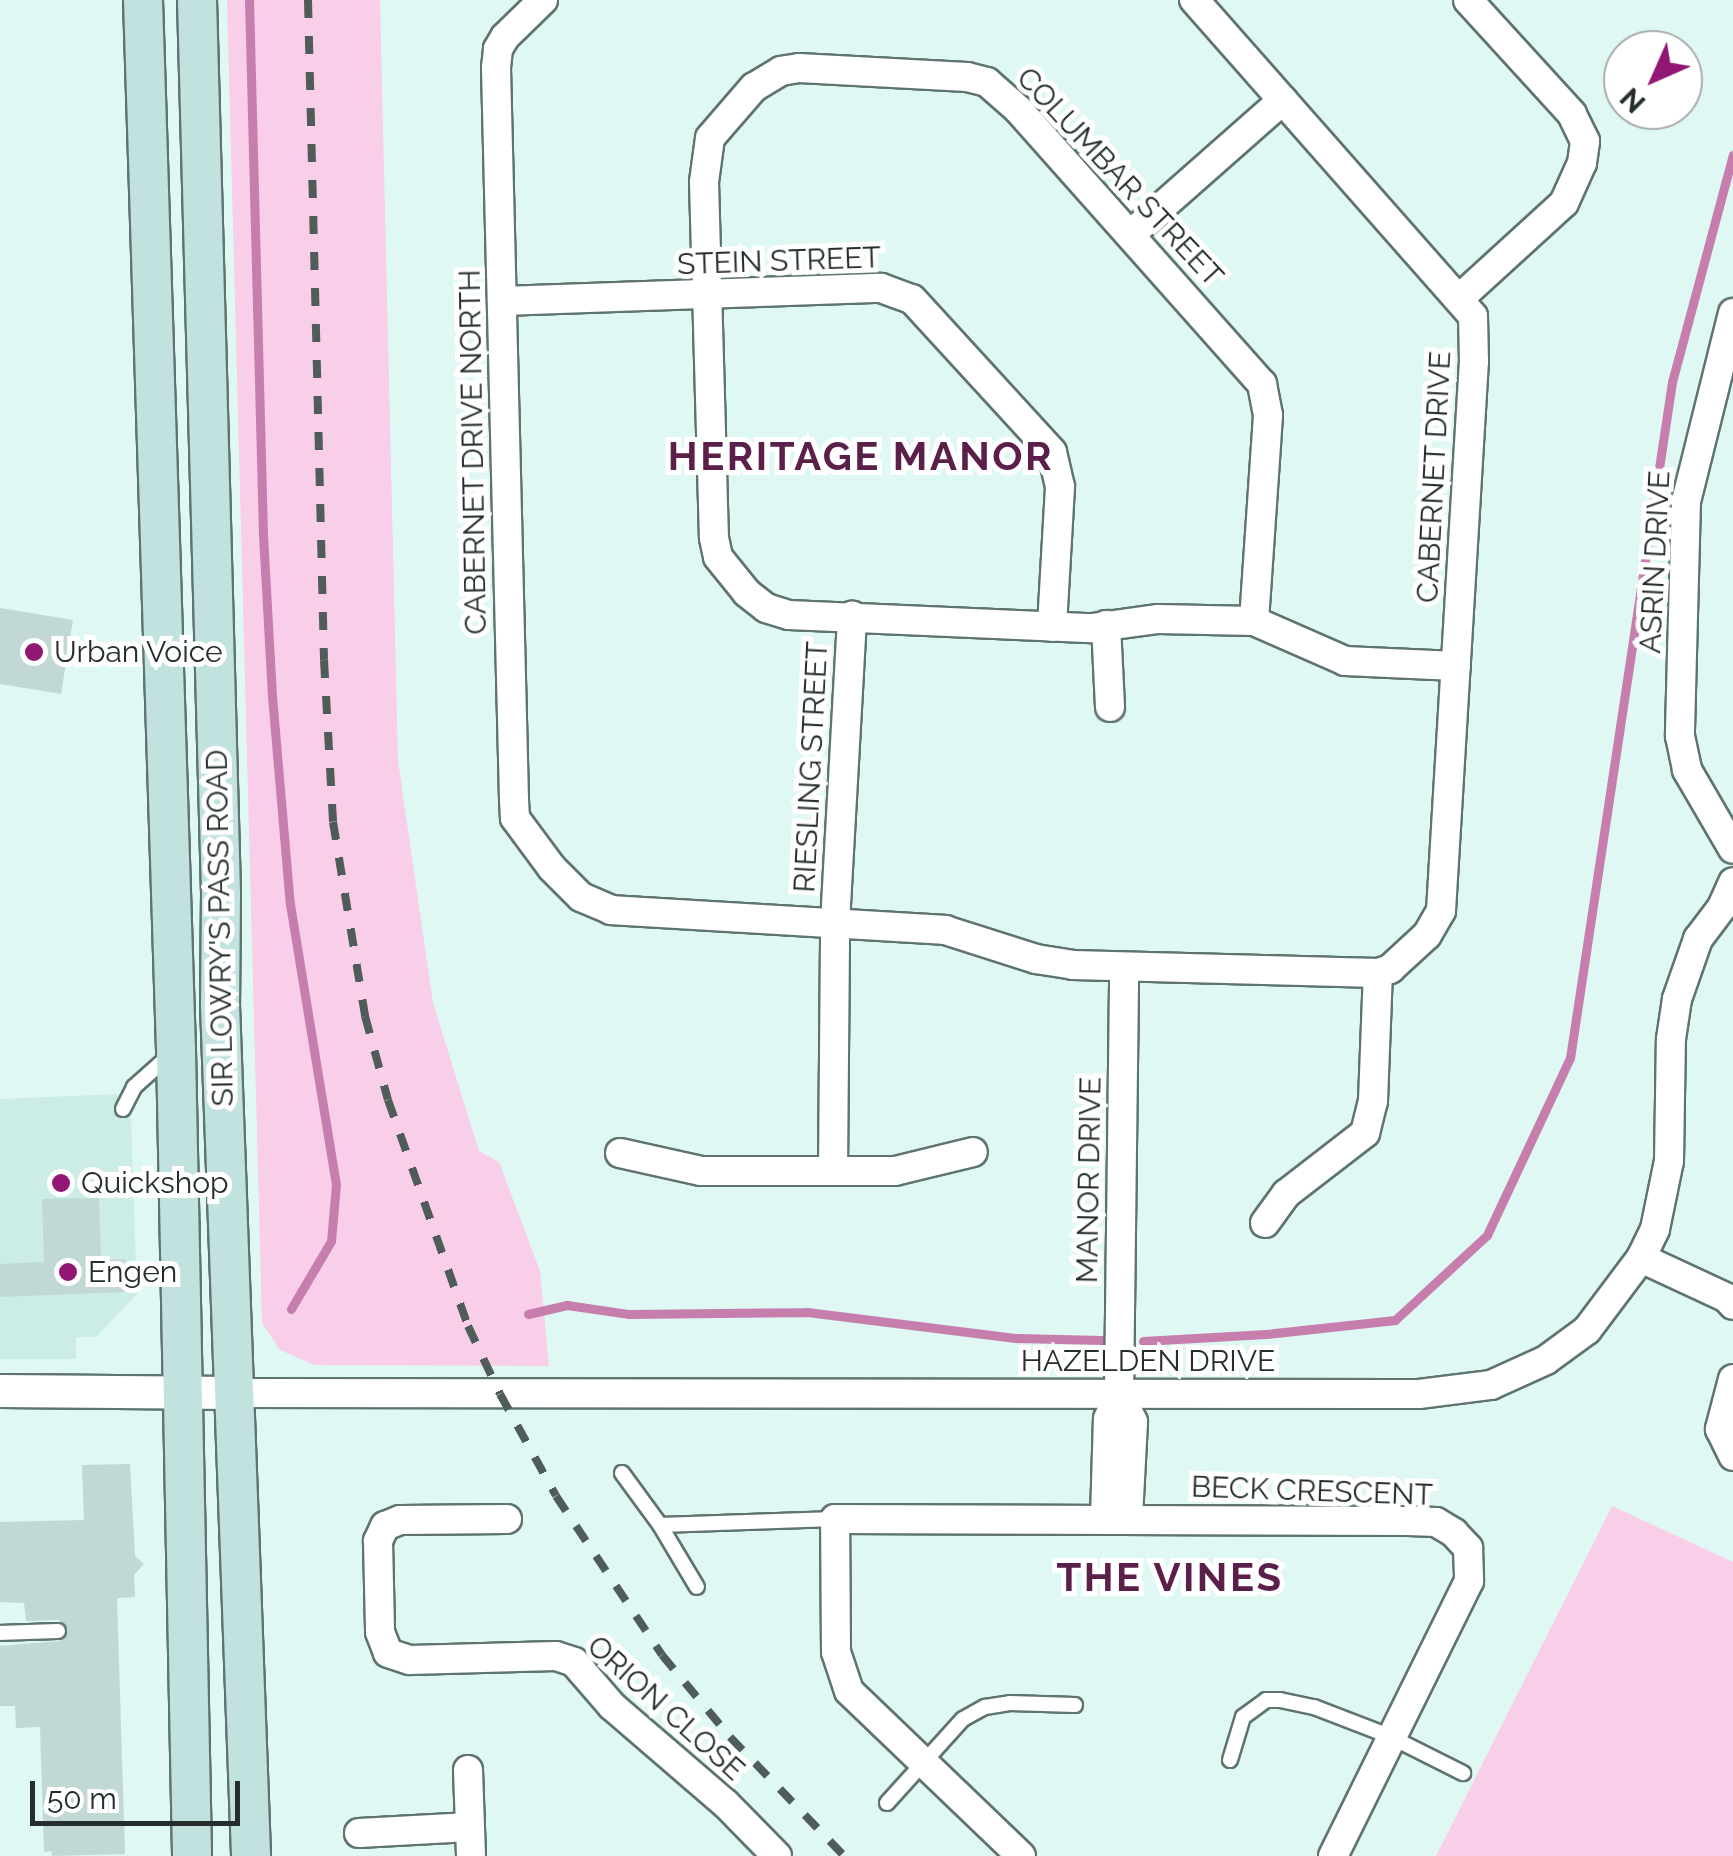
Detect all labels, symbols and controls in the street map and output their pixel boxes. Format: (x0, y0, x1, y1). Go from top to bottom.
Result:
north arrow (1603, 30, 1703, 130)
street label: COLUMBAR STREET (1009, 60, 1231, 294)
text: N (1614, 81, 1652, 119)
street label: STEIN STREET (676, 239, 882, 283)
street label: CABERNET DRIVE NORTH (452, 269, 494, 635)
street label: CABERNET DRIVE (1409, 350, 1459, 604)
district label: HERITAGE MANOR (668, 432, 1054, 480)
street label: ASRIN DRIVE (1632, 470, 1678, 654)
place label: Urban Voice (54, 634, 224, 670)
street label: RIESLING STREET (786, 640, 836, 894)
marker: Urban Voice (23, 641, 45, 663)
street label: SIR LOWRY'S PASS ROAD (199, 749, 241, 1107)
street label: MANOR DRIVE (1069, 1076, 1109, 1284)
place label: Quickshop (81, 1165, 229, 1201)
marker: Quickshop (50, 1172, 72, 1194)
place label: Engen (88, 1254, 177, 1290)
marker: Engen (57, 1261, 79, 1283)
street label: HAZELDEN DRIVE (1021, 1343, 1275, 1379)
street label: BECK CRESCENT (1190, 1469, 1434, 1513)
district label: THE VINES (1056, 1553, 1284, 1601)
street label: ORION CLOSE (580, 1628, 752, 1788)
scale bar (35, 1761, 245, 1823)
text: 50 m (47, 1781, 117, 1816)

